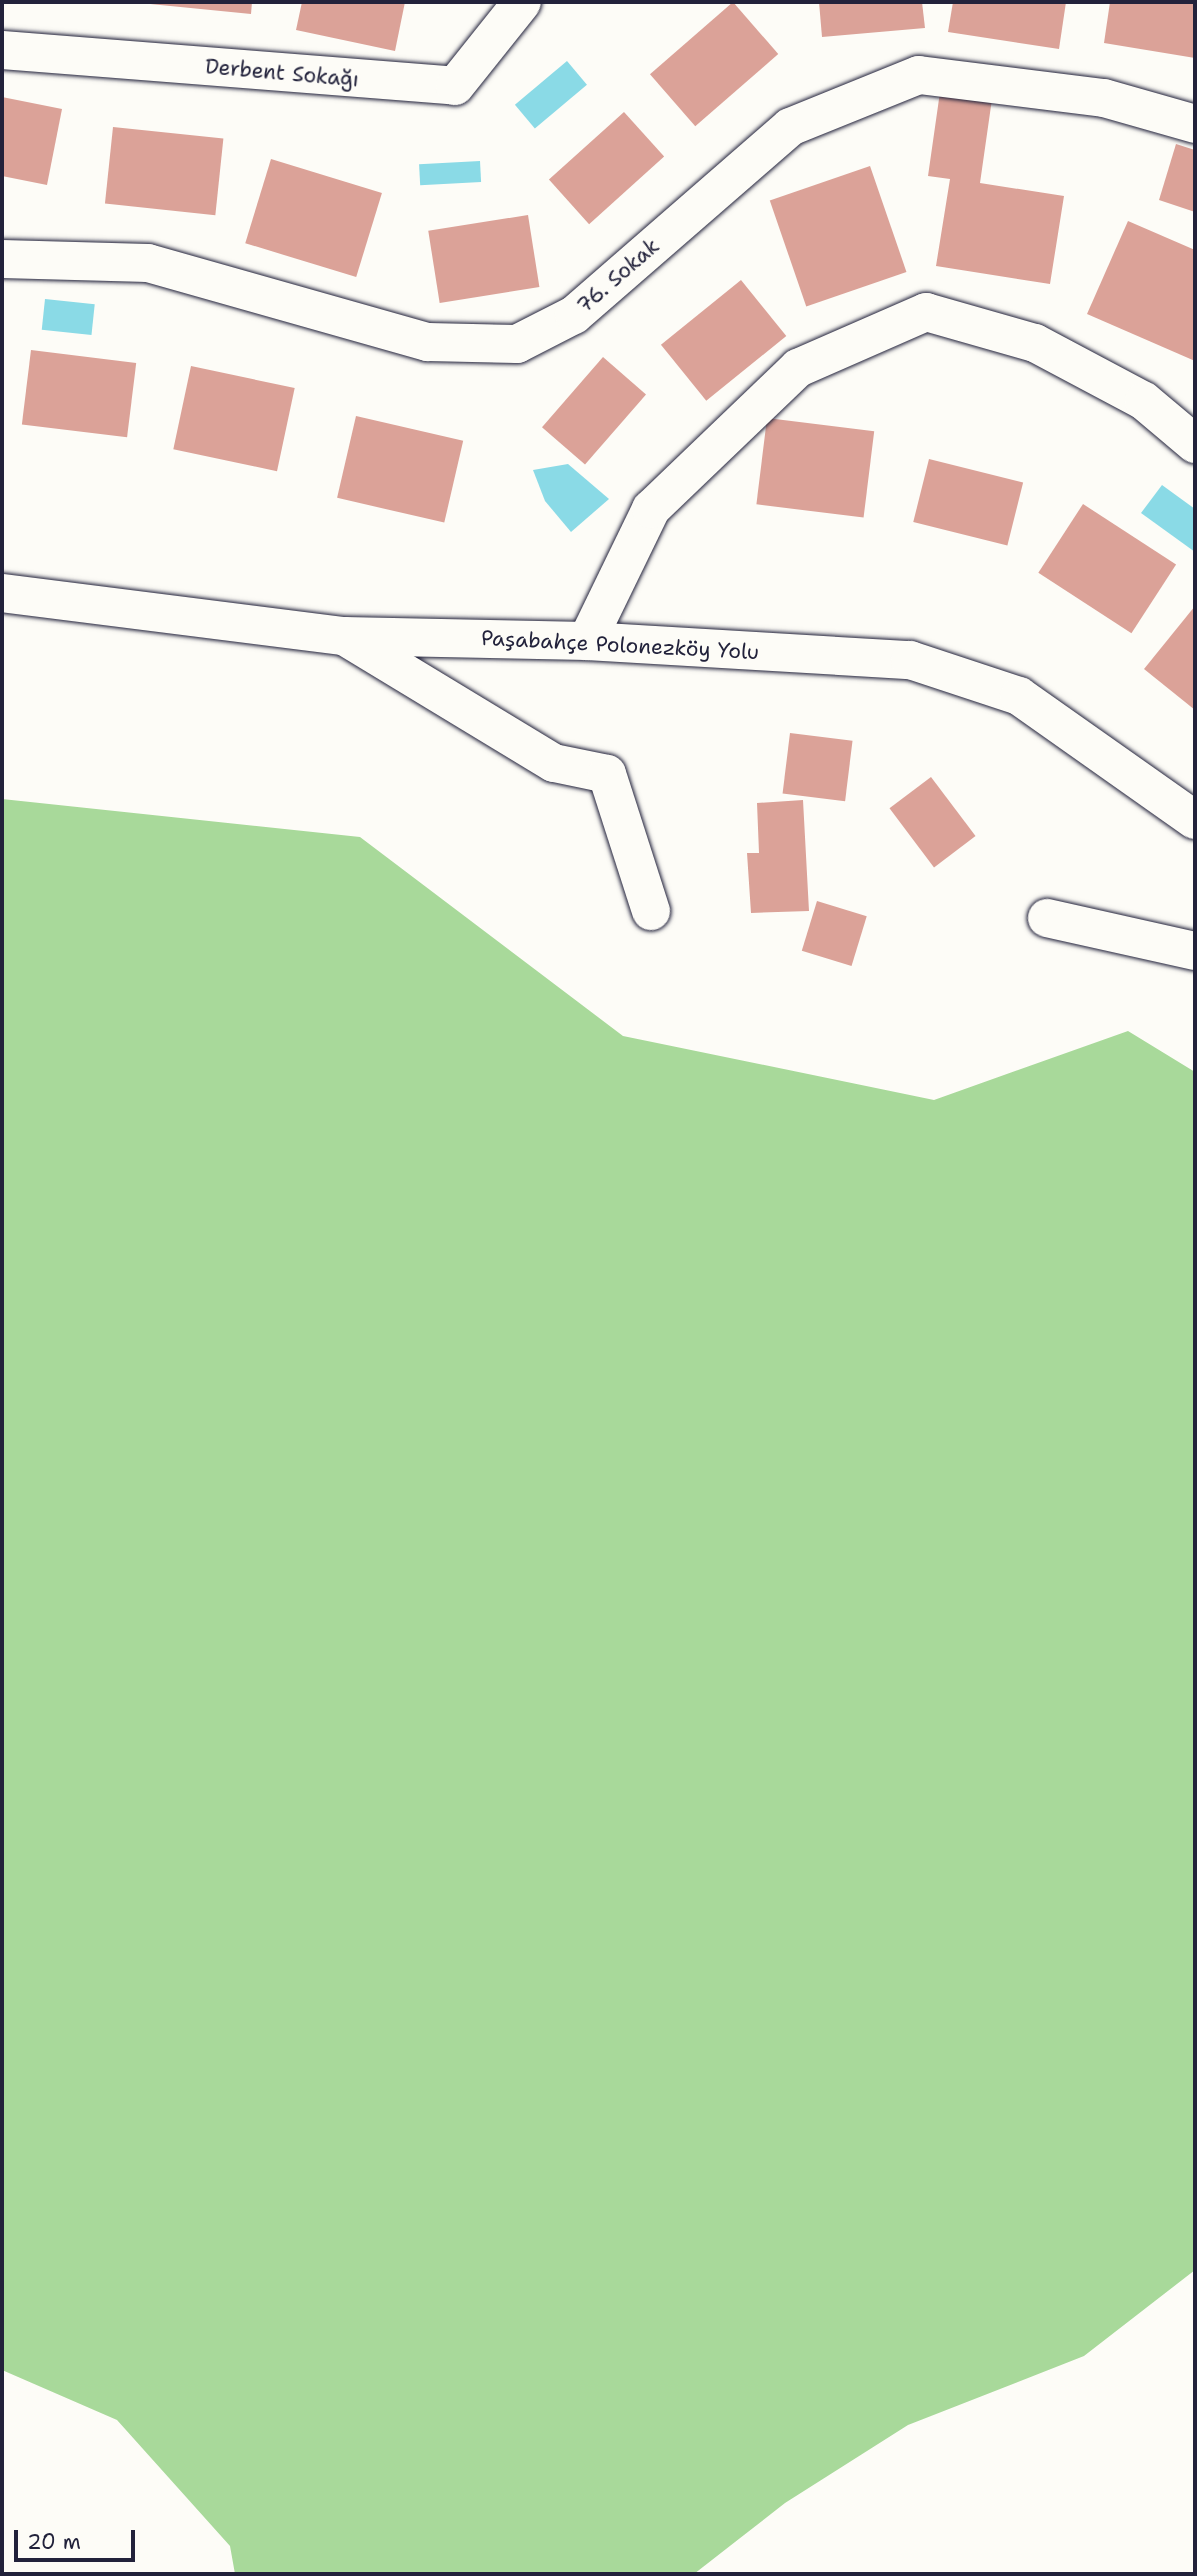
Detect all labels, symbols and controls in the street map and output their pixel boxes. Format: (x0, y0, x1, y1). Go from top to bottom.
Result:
street label: Derbent Sokağı (204, 54, 360, 92)
street label: 76. Sokak (572, 233, 664, 319)
street label: Paşabahçe Polonezköy Yolu (480, 625, 760, 665)
scale bar (18, 2516, 138, 2560)
text: 20 m (27, 2528, 81, 2556)

